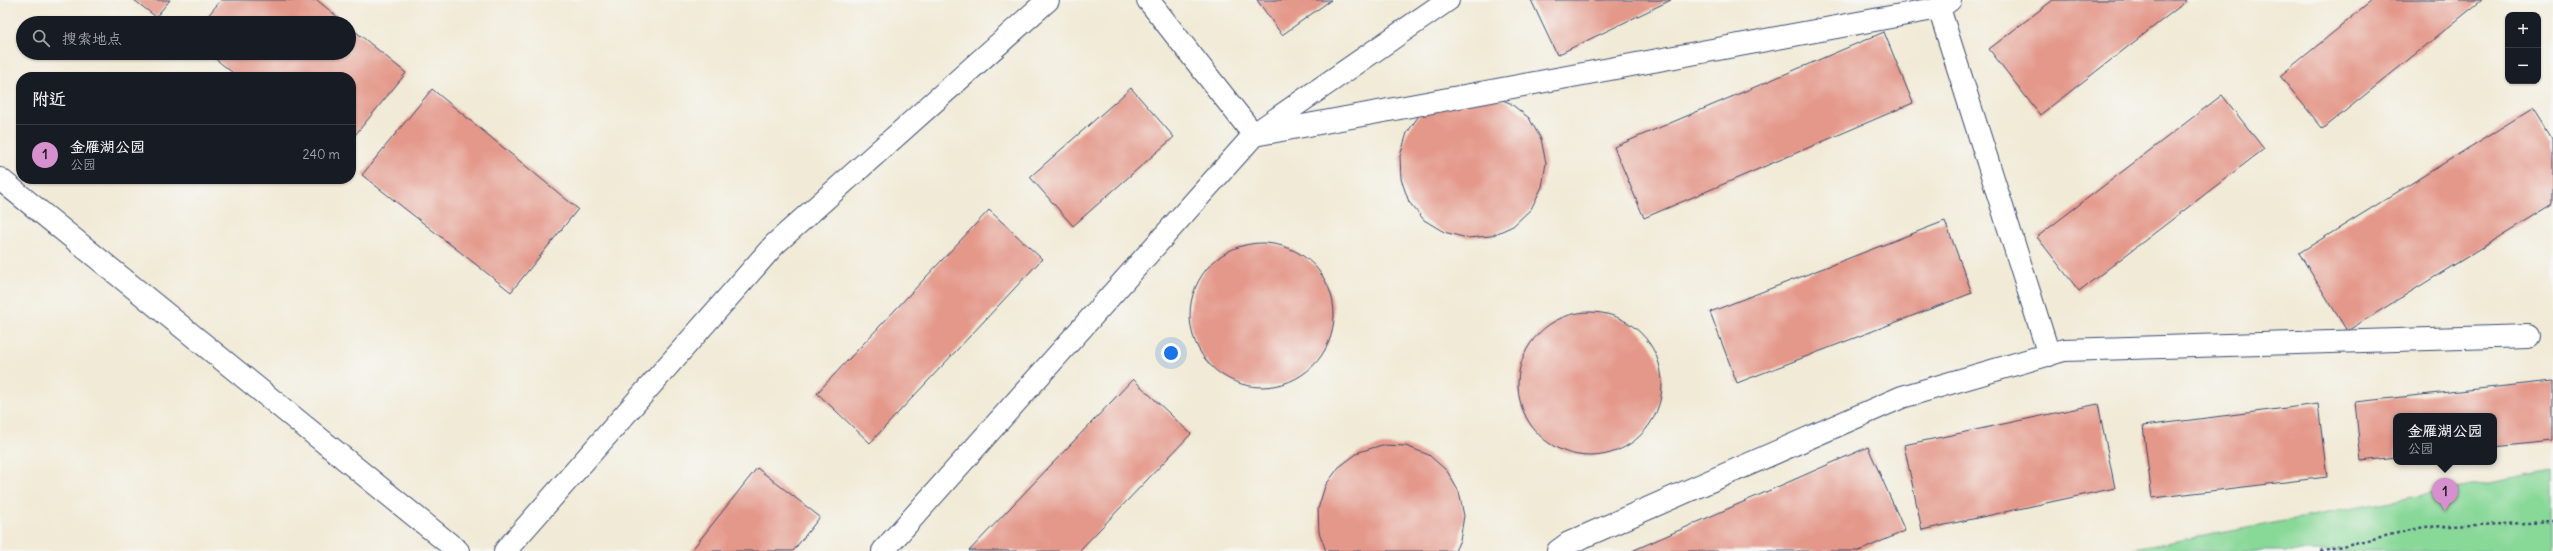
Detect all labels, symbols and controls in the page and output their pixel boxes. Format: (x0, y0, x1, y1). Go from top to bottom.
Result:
map controls (2505, 12, 2541, 84)
button: + (2505, 12, 2541, 48)
search box (16, 16, 356, 60)
icon: search (30, 27, 52, 49)
text: 搜索地点 (62, 29, 122, 48)
button: − (2505, 48, 2541, 84)
text: 附近 (32, 88, 66, 110)
text: 金雁湖公园 (70, 137, 145, 156)
text: 1 (42, 146, 48, 163)
text: 240 m (303, 146, 340, 163)
text: 公园 (70, 156, 96, 173)
your location (1161, 343, 1181, 363)
popup (2393, 413, 2497, 465)
text: 金雁湖公园 (2407, 421, 2483, 440)
text: 公园 (2407, 440, 2434, 457)
pin: 1 (2432, 478, 2458, 511)

